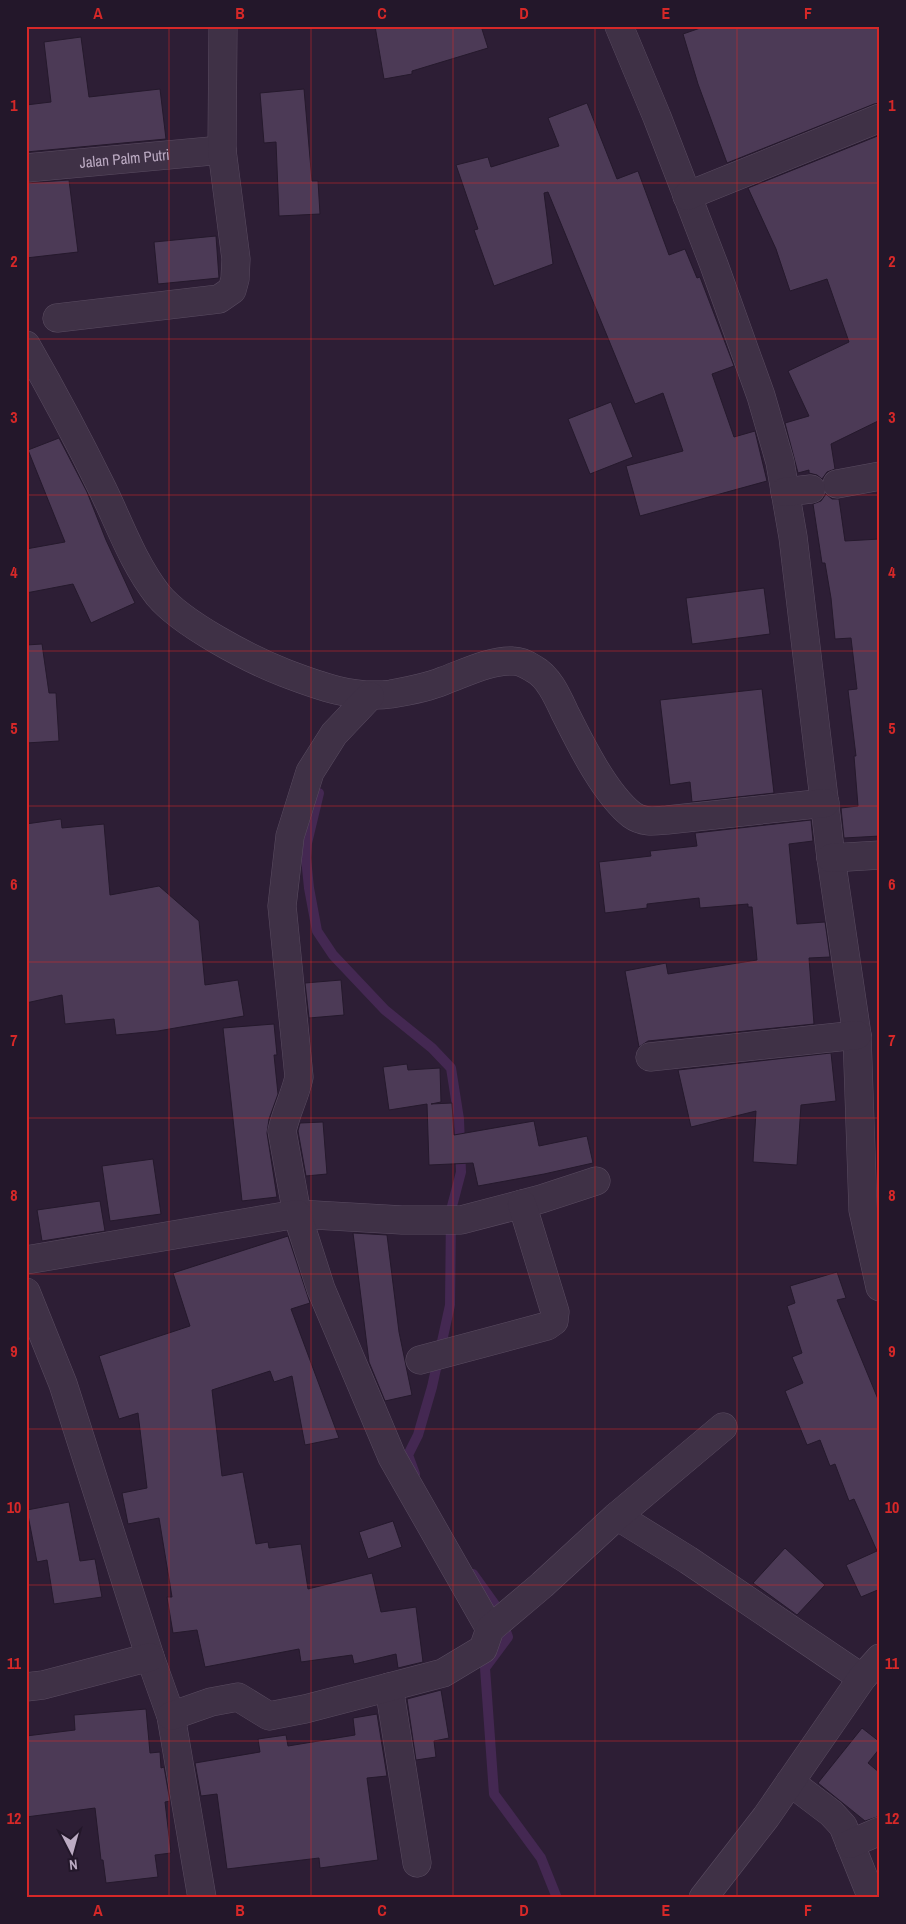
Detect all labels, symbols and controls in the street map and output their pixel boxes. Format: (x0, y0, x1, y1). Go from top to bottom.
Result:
text: A (93, 2, 103, 24)
text: B (235, 2, 245, 24)
text: C (377, 2, 387, 24)
text: D (519, 2, 529, 24)
text: E (662, 2, 671, 24)
text: F (804, 2, 812, 24)
text: 1 (10, 94, 18, 116)
text: 1 (888, 94, 896, 116)
street label: Jalan Palm Putri (79, 144, 170, 173)
text: 2 (10, 250, 18, 272)
text: 2 (888, 250, 896, 272)
text: 3 (10, 406, 18, 428)
text: 3 (888, 406, 896, 428)
text: 4 (10, 561, 18, 583)
text: 4 (888, 561, 896, 583)
text: 5 (10, 717, 18, 739)
text: 5 (888, 717, 896, 739)
text: 6 (10, 873, 18, 895)
text: 6 (888, 873, 896, 895)
text: 7 (10, 1029, 18, 1051)
text: 7 (888, 1029, 896, 1051)
text: 8 (10, 1184, 18, 1206)
text: 8 (888, 1184, 896, 1206)
text: 9 (10, 1340, 18, 1362)
text: 9 (888, 1340, 896, 1362)
text: 10 (7, 1496, 21, 1518)
text: 10 (885, 1496, 899, 1518)
text: 11 (7, 1652, 22, 1674)
text: 11 (885, 1652, 900, 1674)
text: 12 (7, 1807, 21, 1829)
text: 12 (885, 1807, 899, 1829)
north arrow (48, 1826, 98, 1876)
text: N (68, 1856, 78, 1874)
text: A (93, 1899, 103, 1921)
text: B (235, 1899, 245, 1921)
text: C (377, 1899, 387, 1921)
text: D (519, 1899, 529, 1921)
text: E (662, 1899, 671, 1921)
text: F (804, 1899, 812, 1921)

